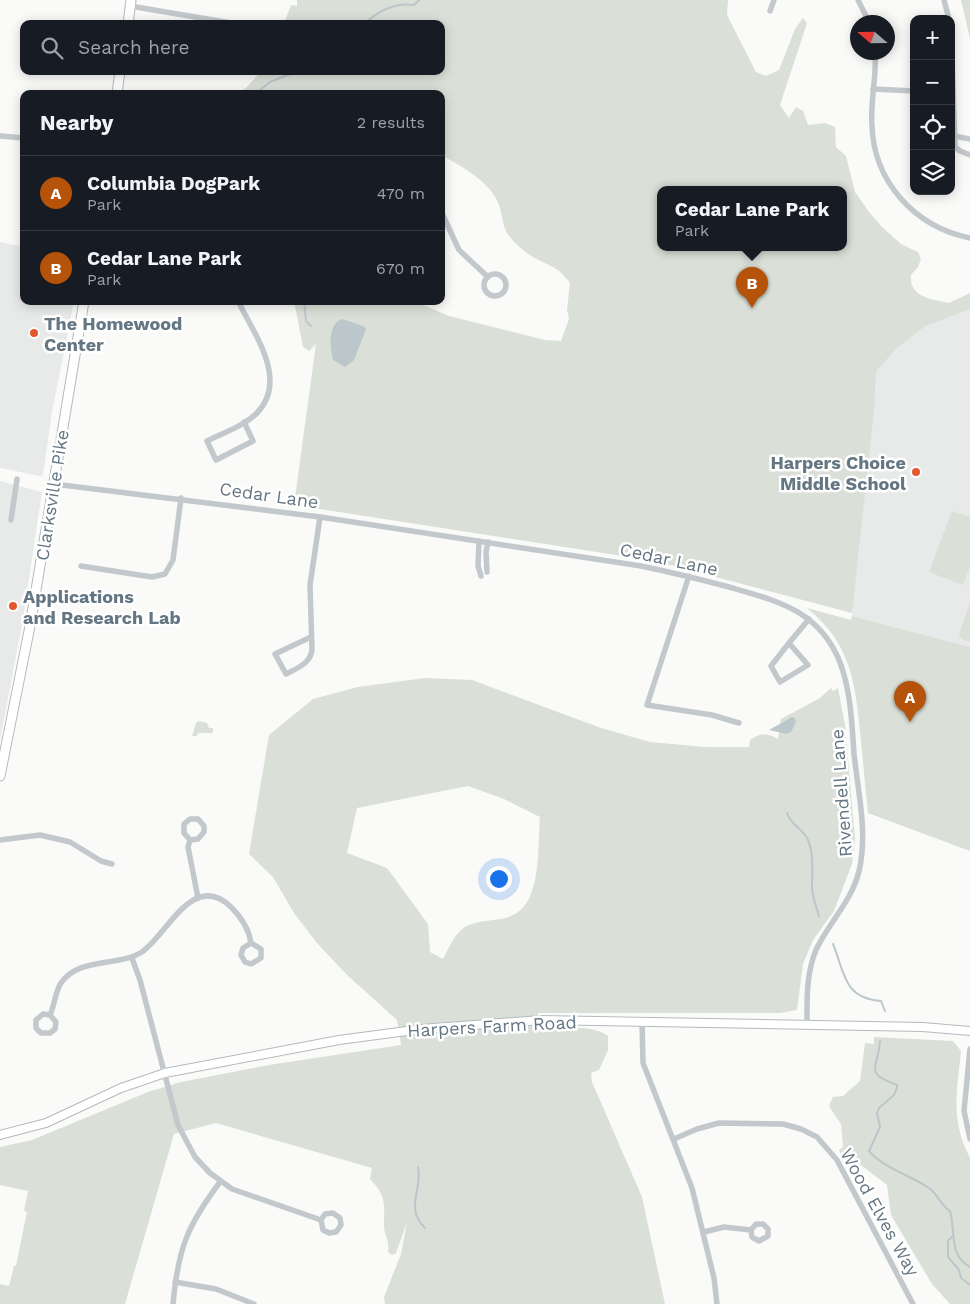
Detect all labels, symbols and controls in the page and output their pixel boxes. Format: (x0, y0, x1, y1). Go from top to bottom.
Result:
north arrow (850, 15, 895, 60)
map controls (910, 15, 955, 195)
button: + (910, 15, 955, 60)
search box (20, 20, 445, 75)
icon: search (38, 34, 66, 62)
text: Search here (78, 36, 189, 59)
button: − (910, 60, 955, 105)
button: locate (910, 105, 955, 150)
text: Nearby (40, 110, 113, 135)
text: 2 results (357, 113, 425, 132)
button: layers (910, 150, 955, 195)
text: Columbia DogPark (87, 172, 260, 195)
text: A (51, 184, 61, 203)
text: 470 m (377, 184, 425, 203)
popup (657, 186, 847, 251)
text: Park (87, 195, 121, 214)
text: Cedar Lane Park (675, 198, 829, 221)
text: Park (675, 221, 709, 240)
text: Cedar Lane Park (87, 247, 242, 270)
text: B (51, 259, 61, 278)
text: 670 m (376, 259, 425, 278)
pin: B (736, 267, 768, 308)
text: Park (87, 270, 121, 289)
place label: The Homewood Center (44, 313, 182, 355)
marker: The Homewood Center (28, 327, 40, 339)
street label: Clarksville Pike (31, 428, 73, 562)
place label: Harpers Choice Middle School (770, 452, 906, 494)
marker: Harpers Choice Middle School (910, 466, 922, 478)
street label: Cedar Lane (218, 478, 320, 512)
street label: Cedar Lane (618, 538, 720, 580)
place label: Applications and Research Lab (23, 586, 181, 628)
marker: Applications and Research Lab (7, 600, 19, 612)
pin: A (894, 681, 926, 722)
street label: Rivendell Lane (826, 728, 856, 858)
your location (486, 866, 512, 892)
street label: Harpers Farm Road (407, 1011, 577, 1041)
street label: Wood Elves Way (836, 1144, 924, 1280)

